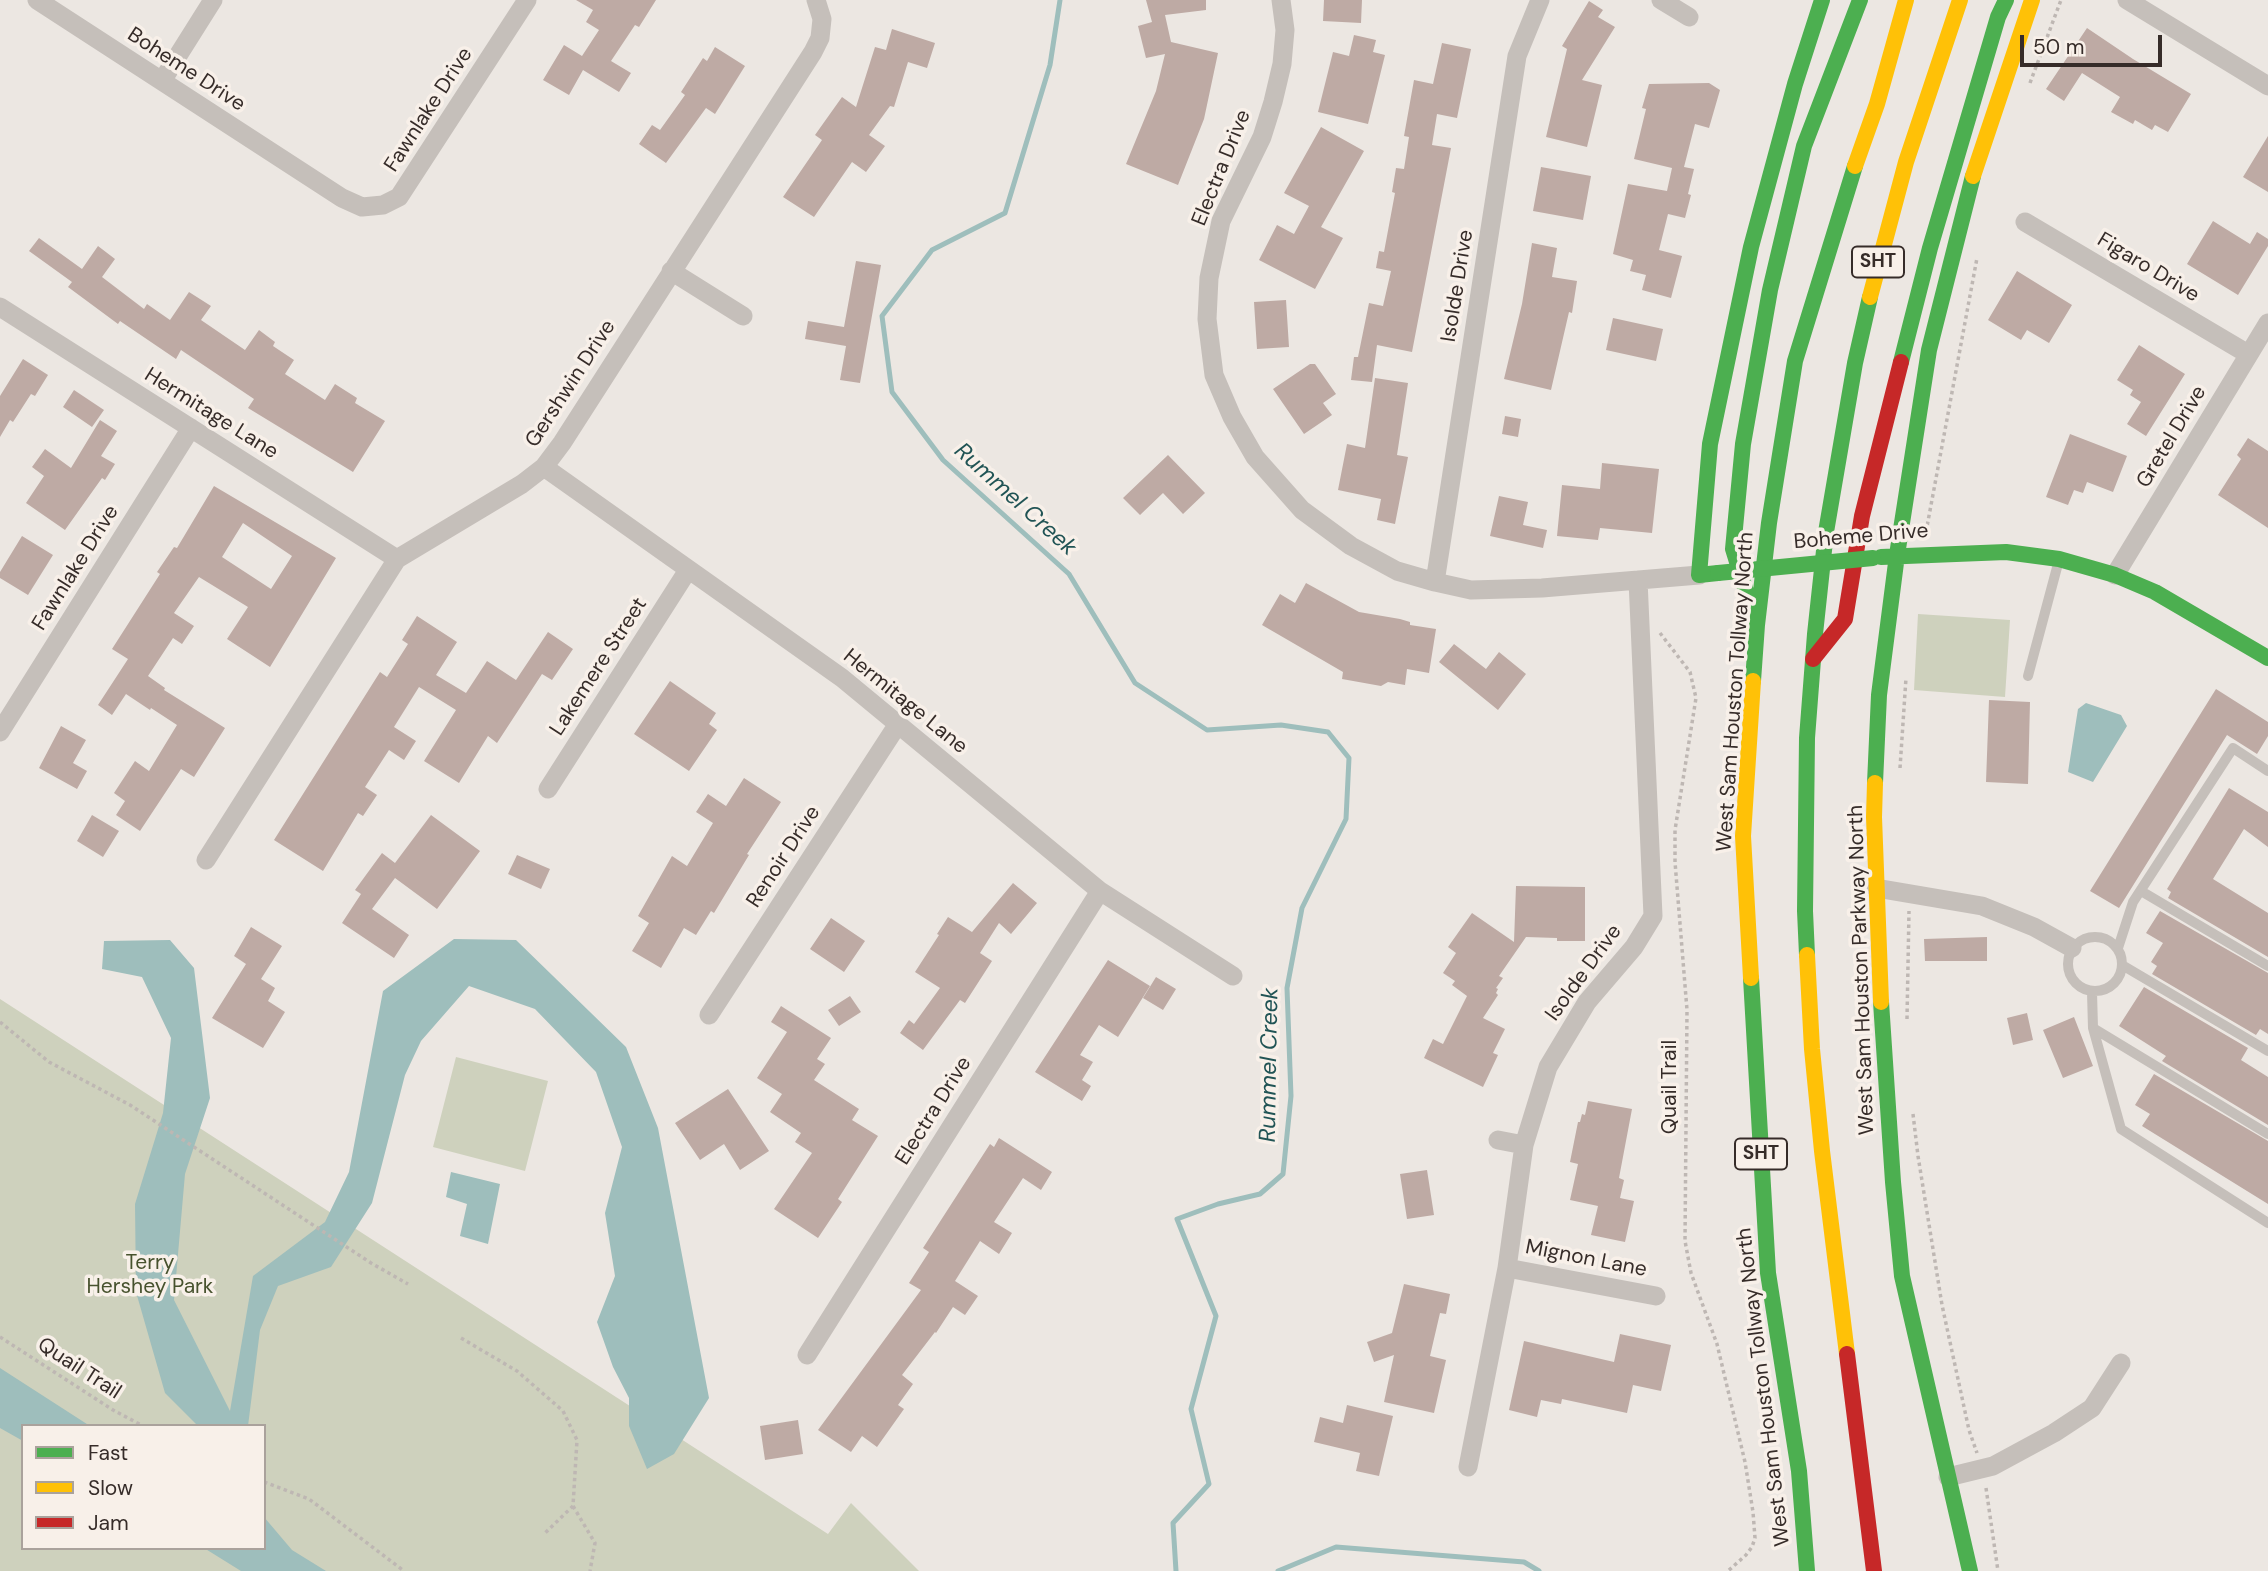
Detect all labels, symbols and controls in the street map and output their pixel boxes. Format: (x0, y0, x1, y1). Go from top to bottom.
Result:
scale bar (2023, 21, 2165, 65)
street label: Boheme Drive (122, 23, 250, 117)
text: 50 m (2033, 33, 2084, 61)
street label: Fawnlake Drive (379, 43, 479, 177)
street label: Electra Drive (1187, 106, 1257, 230)
street label: Isolde Drive (1437, 228, 1479, 344)
street label: Figaro Drive (2092, 228, 2204, 308)
road number: SHT (1852, 246, 1904, 278)
street label: Gershwin Drive (520, 316, 622, 452)
street label: Hermitage Lane (140, 363, 282, 465)
street label: Gretel Drive (2132, 381, 2212, 493)
water label: Rummel Creek (948, 438, 1082, 562)
street label: Fawnlake Drive (27, 501, 125, 635)
street label: Boheme Drive (1793, 519, 1929, 555)
street label: West Sam Houston Tollway North (1712, 531, 1760, 853)
street label: Lakemere Street (545, 593, 653, 741)
street label: Hermitage Lane (838, 644, 972, 760)
street label: Renoir Drive (742, 801, 826, 913)
street label: West Sam Houston Parkway North (1844, 804, 1880, 1136)
street label: Isolde Drive (1541, 920, 1627, 1026)
water label: Rummel Creek (1255, 987, 1285, 1143)
street label: Quail Trail (1657, 1040, 1683, 1134)
street label: Electra Drive (891, 1052, 977, 1170)
road number: SHT (1735, 1138, 1787, 1170)
street label: West Sam Houston Tollway North (1732, 1226, 1796, 1548)
street label: Mignon Lane (1523, 1235, 1649, 1283)
park label: Terry Hershey Park (87, 1250, 213, 1300)
street label: Quail Trail (33, 1333, 125, 1405)
legend (21, 1424, 266, 1550)
text: Fast (88, 1439, 128, 1467)
text: Slow (88, 1474, 133, 1502)
text: Jam (88, 1509, 129, 1537)

